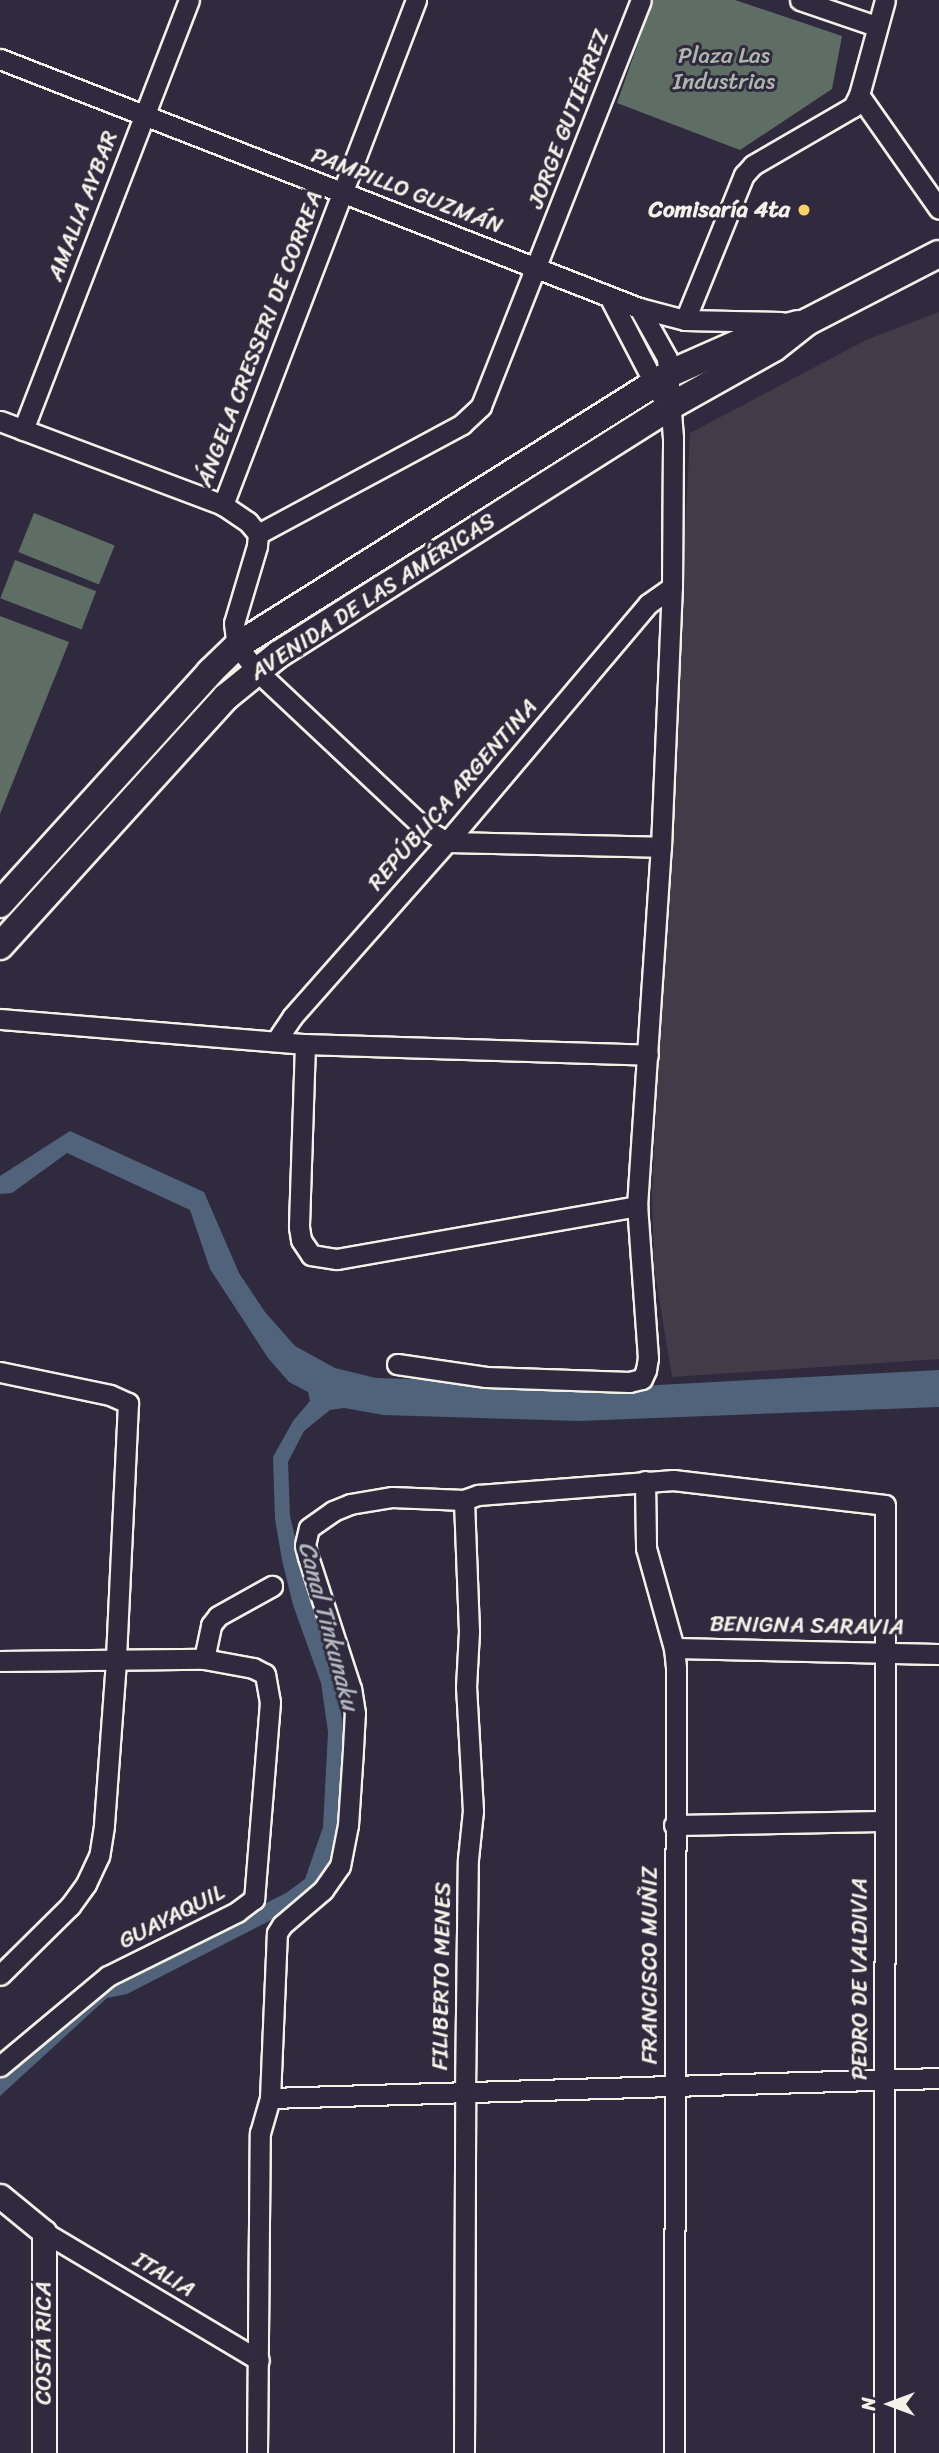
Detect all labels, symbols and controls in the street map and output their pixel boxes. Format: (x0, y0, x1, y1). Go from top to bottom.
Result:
street label: JORGE GUTIÉRREZ (522, 26, 616, 212)
park label: Plaza Las Industrias (673, 42, 775, 96)
street label: AMALIA AYBAR (42, 127, 124, 285)
street label: PAMPILLO GUZMÁN (308, 142, 506, 240)
street label: ÁNGELA CRESSERI DE CORREA (191, 187, 329, 491)
place label: Comisaría 4ta (649, 196, 790, 224)
marker: Comisaría 4ta (796, 202, 812, 218)
street label: AVENIDA DE LAS AMÉRICAS (244, 507, 502, 687)
street label: REPÚBLICA ARGENTINA (362, 693, 544, 897)
water label: Canal Tinkunaku (292, 1538, 364, 1714)
street label: BENIGNA SARAVIA (709, 1611, 905, 1641)
street label: FRANCISCO MUÑIZ (636, 1866, 664, 2064)
street label: GUAYAQUIL (115, 1879, 229, 1955)
street label: PEDRO DE VALDIVIA (846, 1879, 874, 2079)
street label: FILIBERTO MENES (427, 1882, 457, 2070)
street label: ITALIA (128, 2246, 200, 2304)
street label: COSTA RICA (30, 2280, 58, 2406)
north arrow (855, 2369, 925, 2439)
text: N (852, 2397, 885, 2411)

